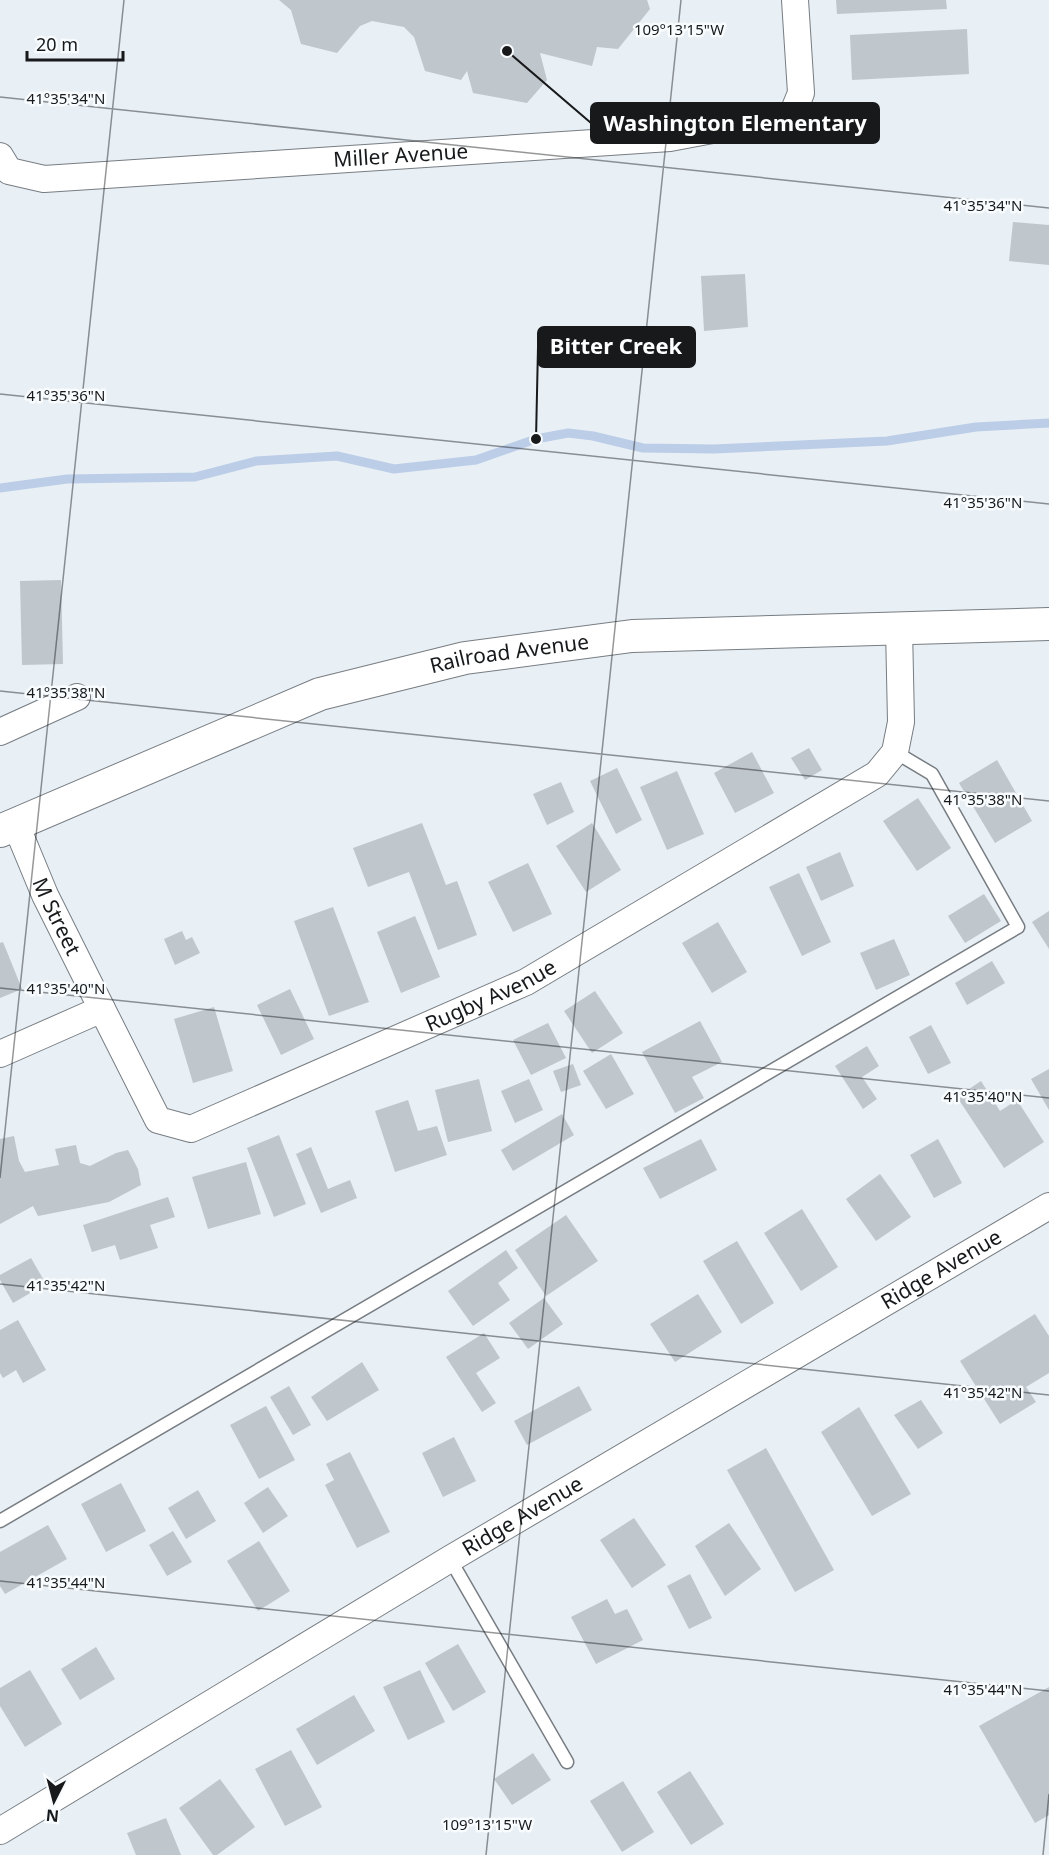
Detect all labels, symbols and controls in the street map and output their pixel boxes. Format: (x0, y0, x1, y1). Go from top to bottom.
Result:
text: 109°13'15"W (634, 19, 724, 39)
scale bar (27, 24, 123, 62)
text: 20 m (36, 32, 78, 56)
text: 41°35'34"N (27, 88, 105, 108)
callout: Washington Elementary (591, 103, 879, 143)
text: Washington Elementary (603, 107, 867, 137)
street label: Miller Avenue (332, 136, 469, 173)
text: 41°35'34"N (944, 195, 1022, 215)
callout: Bitter Creek (538, 327, 695, 367)
text: Bitter Creek (550, 330, 683, 360)
text: 41°35'36"N (27, 385, 105, 405)
text: 41°35'36"N (944, 492, 1022, 512)
street label: Railroad Avenue (427, 627, 590, 679)
text: 41°35'38"N (27, 682, 105, 702)
text: 41°35'38"N (944, 789, 1022, 809)
street label: M Street (26, 873, 88, 960)
street label: Rugby Avenue (421, 952, 561, 1038)
text: 41°35'40"N (27, 978, 105, 998)
text: 41°35'40"N (944, 1086, 1022, 1106)
street label: Ridge Avenue (875, 1222, 1006, 1315)
text: 41°35'42"N (27, 1275, 105, 1295)
text: 41°35'42"N (944, 1382, 1022, 1402)
street label: Ridge Avenue (457, 1469, 587, 1562)
text: 41°35'44"N (27, 1572, 105, 1592)
text: 41°35'44"N (944, 1679, 1022, 1699)
north arrow (24, 1771, 84, 1831)
text: N (45, 1804, 60, 1828)
text: 109°13'15"W (442, 1814, 532, 1834)

